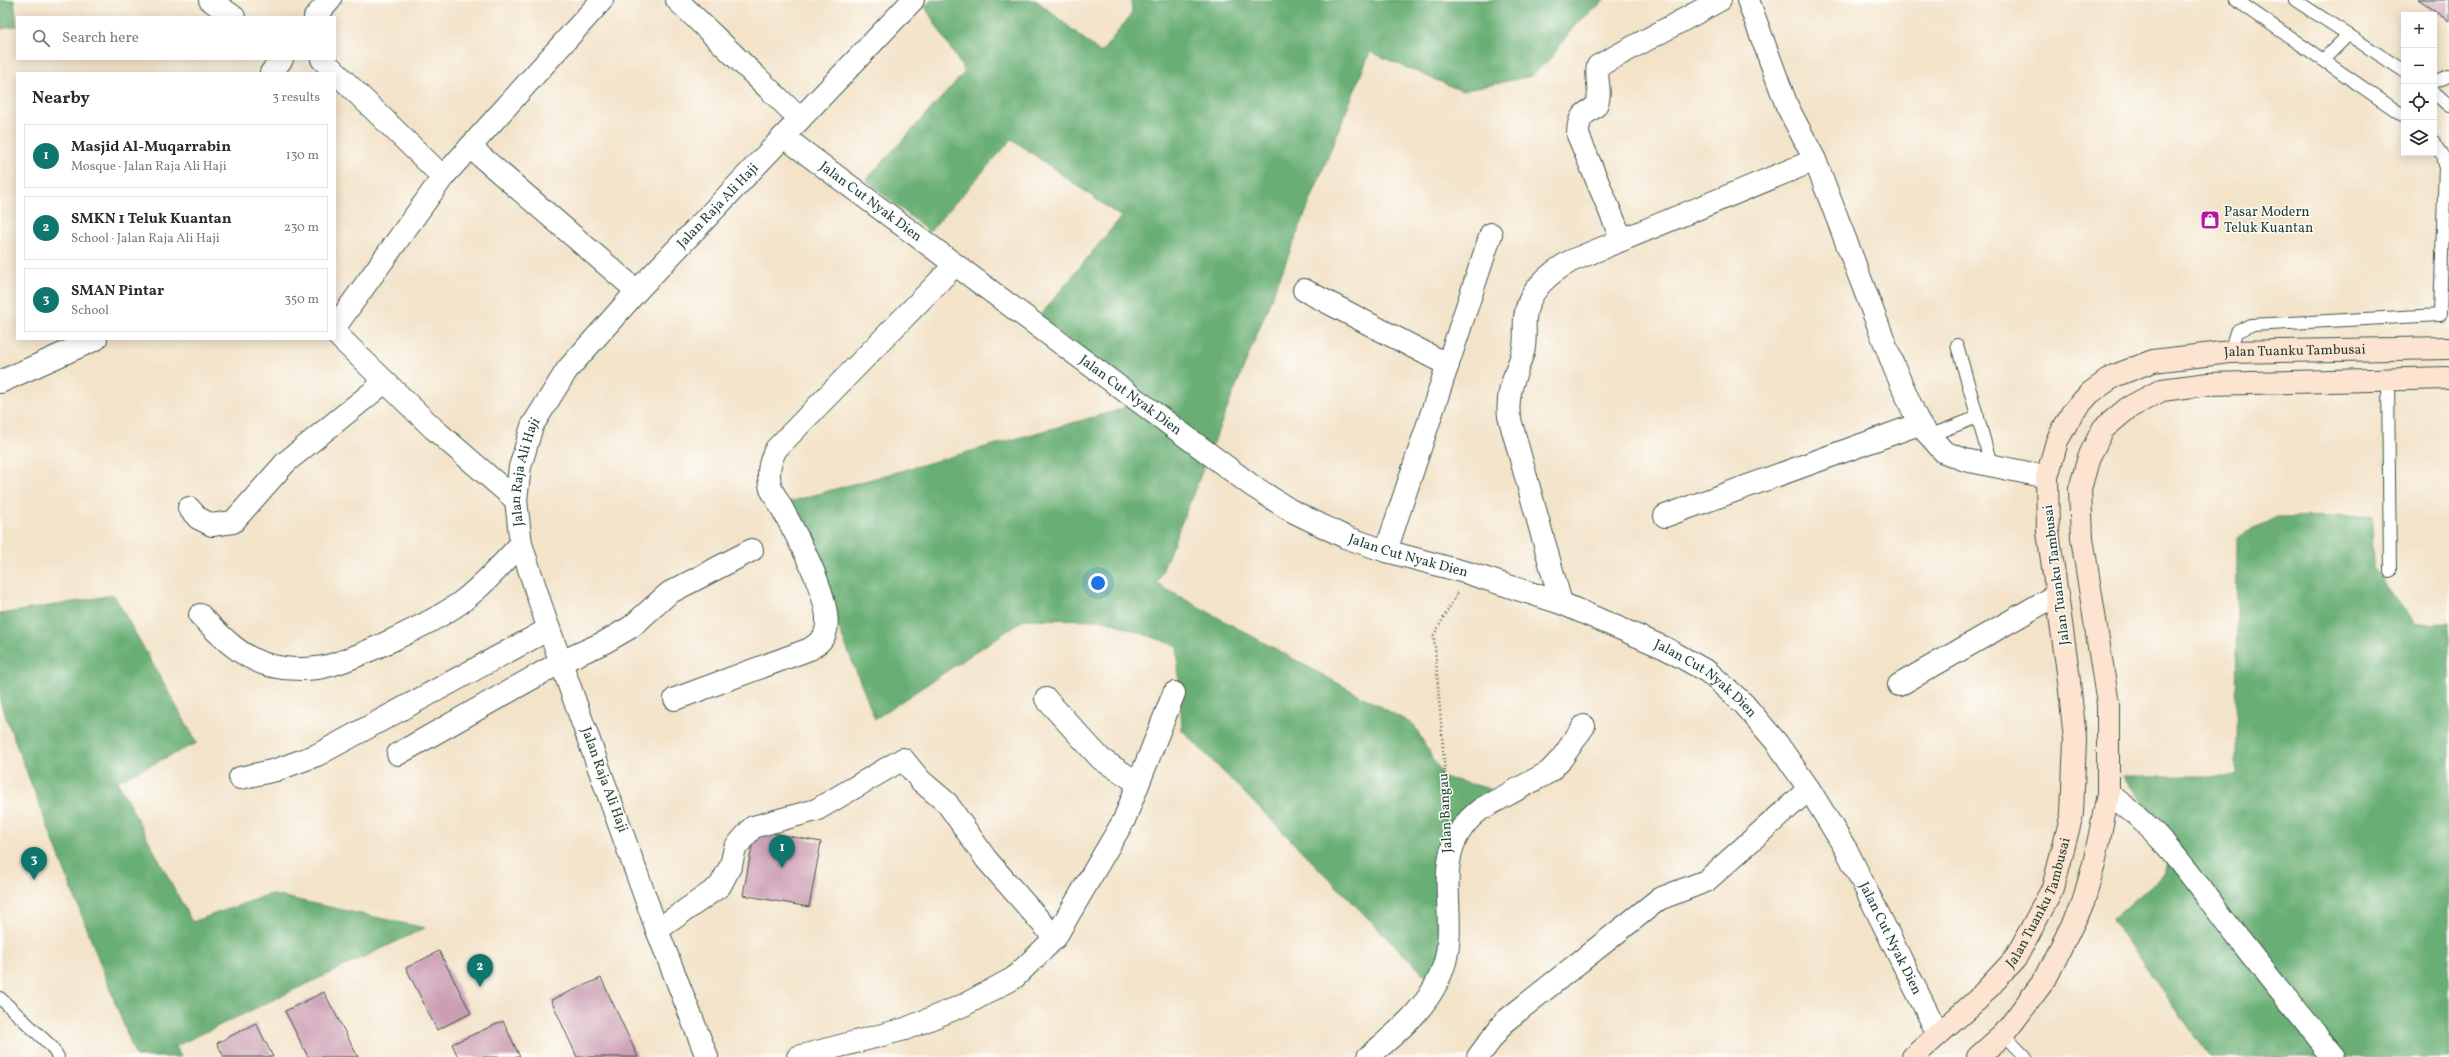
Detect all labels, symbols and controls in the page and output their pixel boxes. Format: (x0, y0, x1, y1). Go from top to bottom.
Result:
map controls (2401, 12, 2437, 156)
button: + (2401, 12, 2437, 48)
search box (16, 16, 336, 60)
icon: search (30, 27, 52, 49)
text: Search here (62, 28, 139, 49)
button: − (2401, 48, 2437, 84)
button: locate (2401, 84, 2437, 120)
text: Nearby (32, 87, 90, 110)
text: 3 results (272, 89, 320, 107)
button: layers (2401, 120, 2437, 156)
text: Masjid Al-Muqarrabin (71, 137, 231, 158)
text: 1 (43, 147, 49, 165)
text: 130 m (286, 147, 319, 165)
street label: Jalan Cut Nyak Dien (815, 157, 926, 246)
text: Mosque · Jalan Raja Ali Haji (71, 158, 227, 176)
street label: Jalan Raja Ali Haji (673, 159, 763, 253)
place label: Pasar Modern Teluk Kuantan (2224, 203, 2313, 238)
text: SMKN 1 Teluk Kuantan (71, 209, 232, 230)
shop icon: Pasar Modern Teluk Kuantan (2199, 209, 2221, 231)
text: 2 (43, 219, 49, 237)
text: 230 m (284, 219, 319, 237)
text: School · Jalan Raja Ali Haji (71, 230, 220, 248)
text: SMAN Pintar (71, 281, 164, 302)
text: 3 (43, 291, 49, 309)
text: 350 m (284, 291, 319, 309)
text: School (71, 302, 109, 320)
street label: Jalan Tuanku Tambusai (2223, 340, 2366, 362)
street label: Jalan Cut Nyak Dien (1075, 351, 1186, 440)
street label: Jalan Raja Ali Haji (506, 414, 545, 527)
street label: Jalan Tuanku Tambusai (2039, 504, 2075, 646)
street label: Jalan Cut Nyak Dien (1346, 529, 1470, 582)
your location (1088, 573, 1108, 593)
street label: Jalan Cut Nyak Dien (1651, 635, 1761, 722)
street label: Jalan Raja Ali Haji (576, 725, 632, 835)
street label: Jalan Bangau (1434, 772, 1458, 853)
pin: 1 (769, 835, 795, 868)
street label: Jalan Tuanku Tambusai (2002, 836, 2075, 972)
pin: 3 (21, 847, 47, 880)
street label: Jalan Cut Nyak Dien (1854, 879, 1926, 998)
pin: 2 (467, 954, 493, 987)

